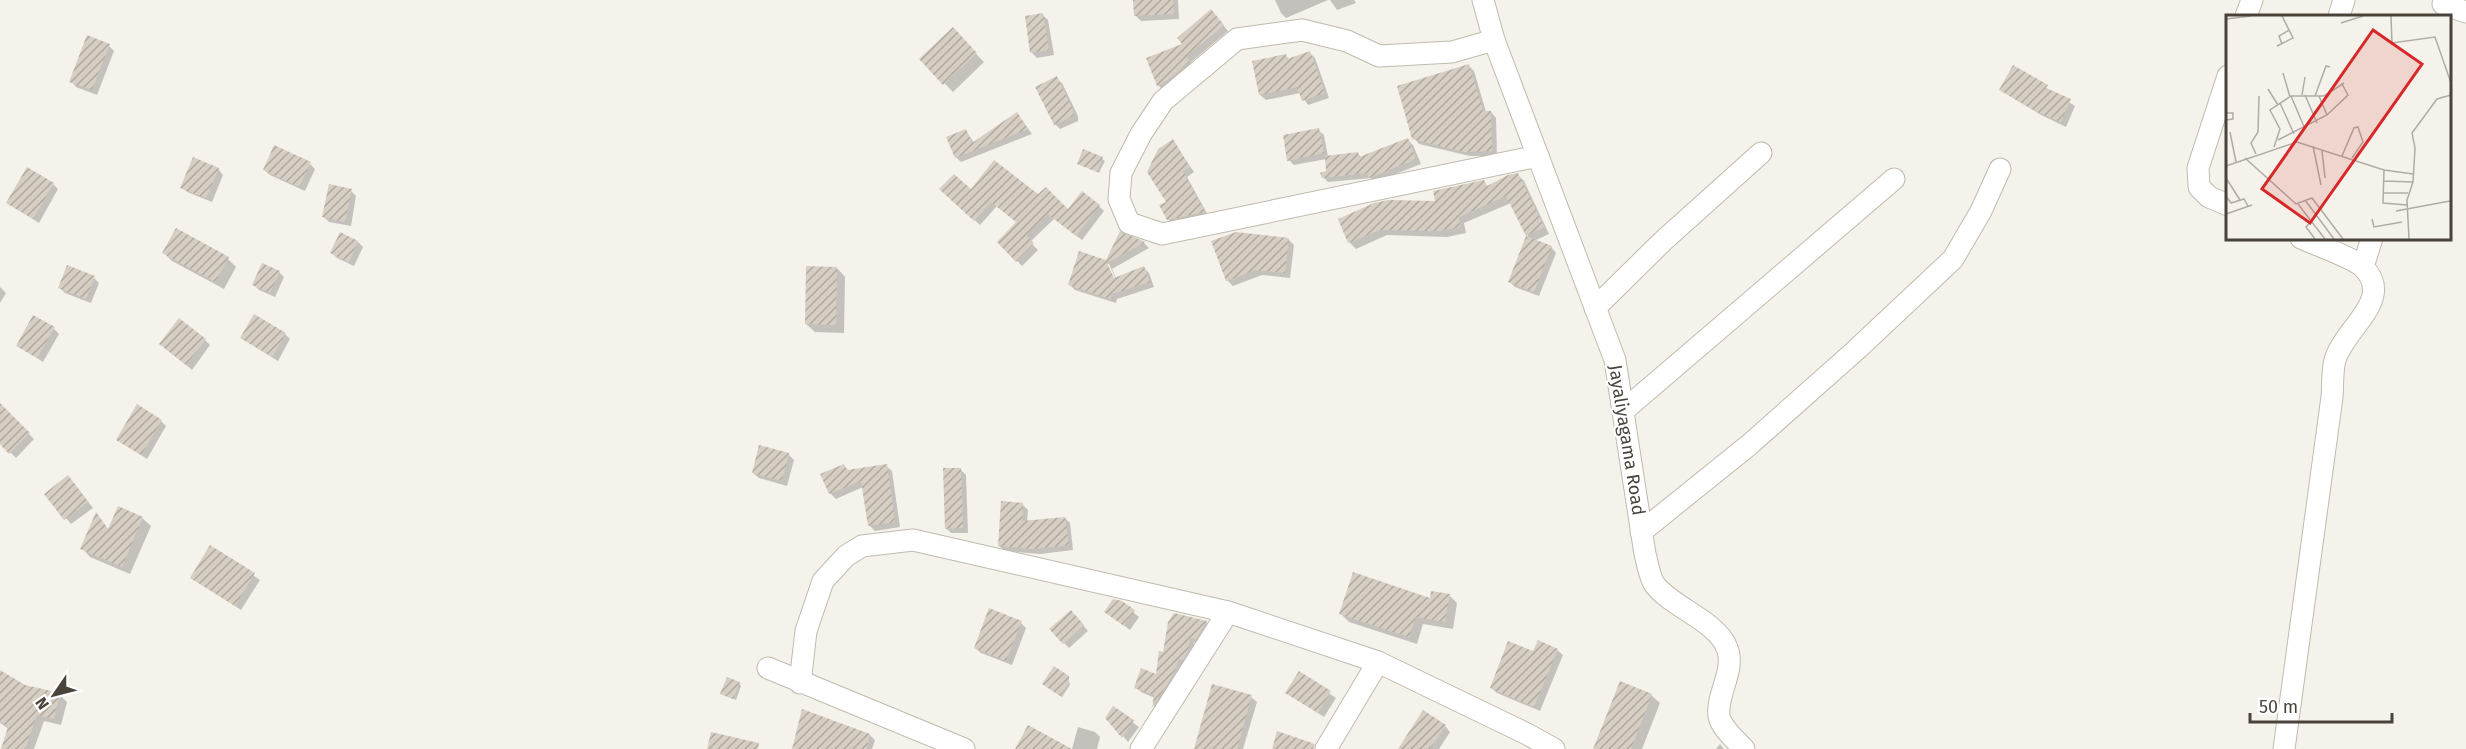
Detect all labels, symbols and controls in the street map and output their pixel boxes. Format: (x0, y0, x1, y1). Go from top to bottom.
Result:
inset map (2226, 15, 2451, 240)
street label: Jayaliyagama Road (1604, 363, 1650, 517)
north arrow (24, 665, 84, 725)
scale bar (2250, 686, 2392, 724)
text: N (31, 694, 53, 713)
text: 50 m (2259, 696, 2298, 718)

